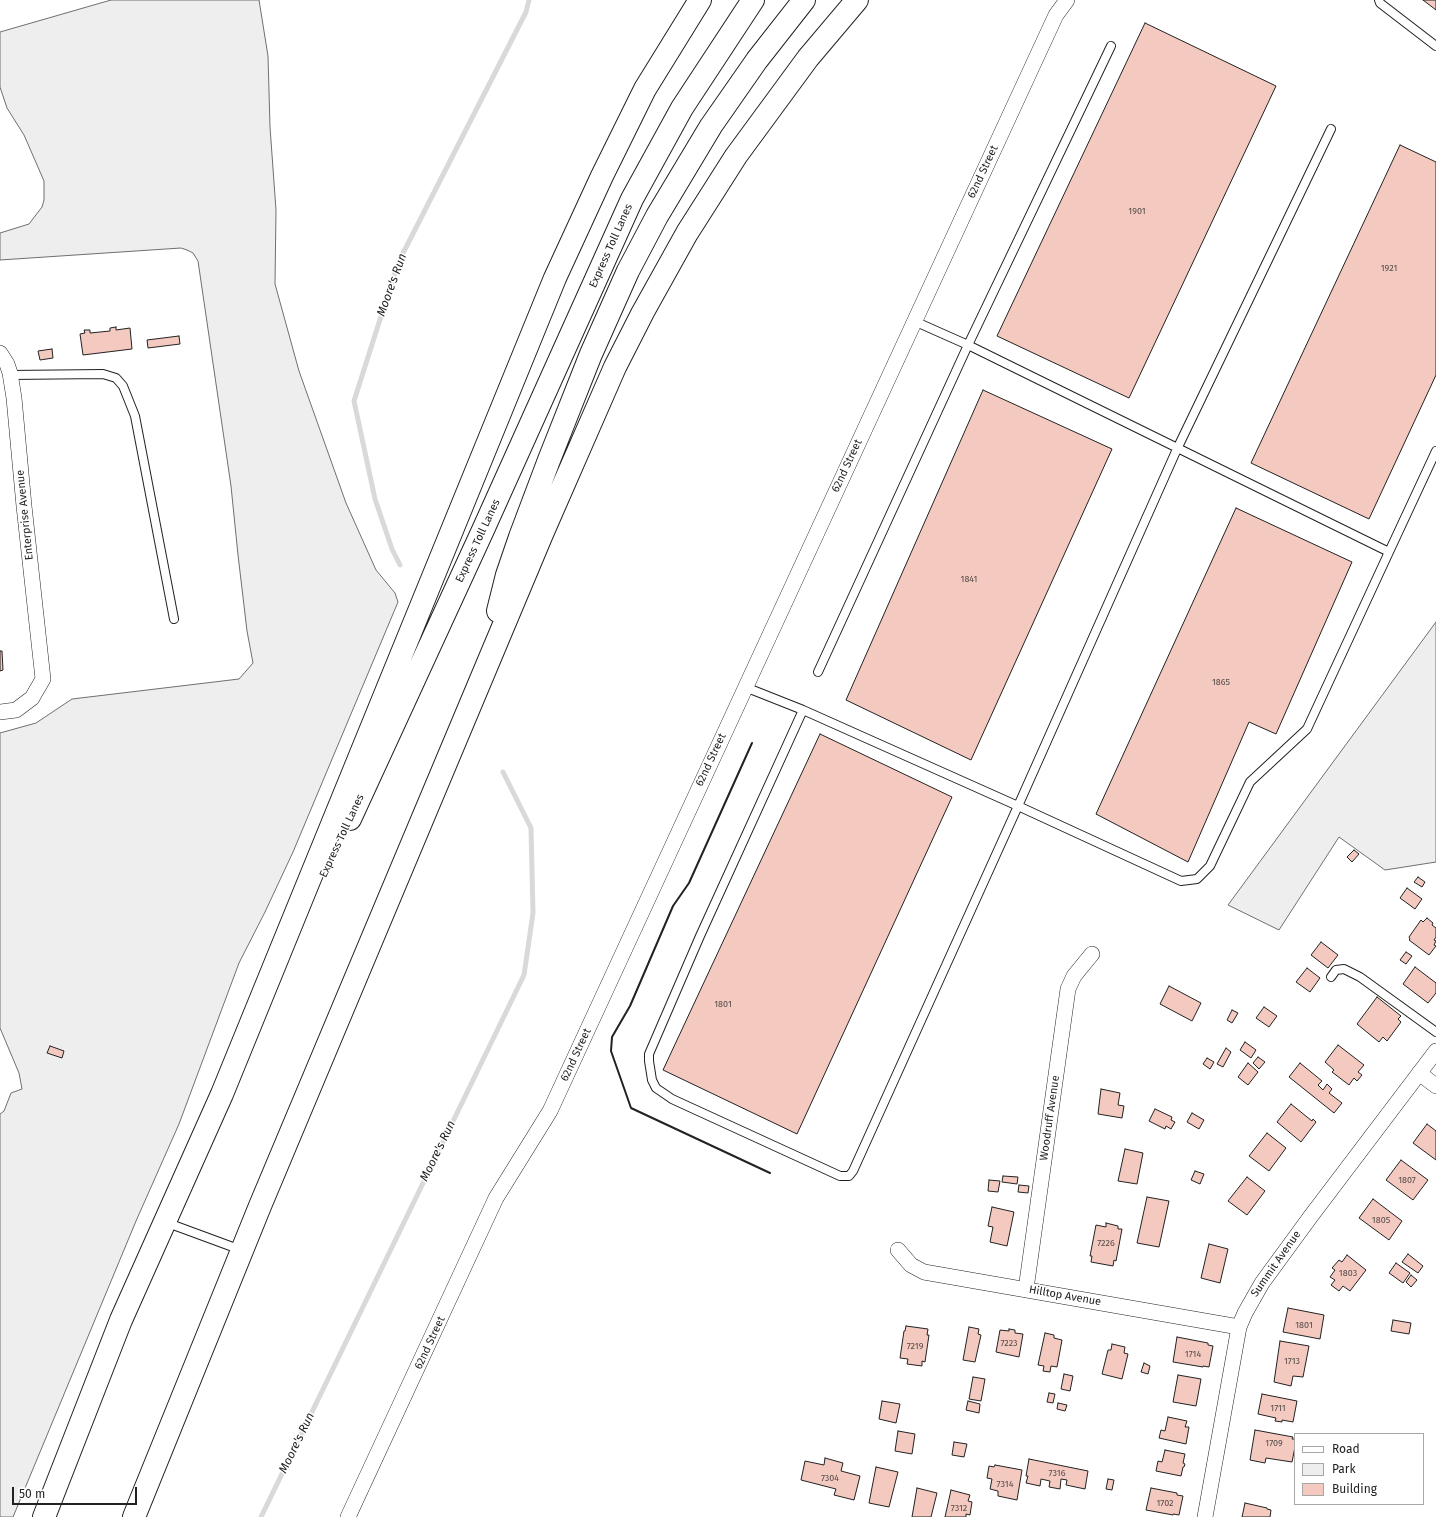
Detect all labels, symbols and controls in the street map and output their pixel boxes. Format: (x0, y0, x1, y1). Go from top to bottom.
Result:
street label: 62nd Street (965, 143, 1001, 201)
street label: Express Toll Lanes (587, 202, 635, 290)
house number: 1901 (1128, 206, 1146, 216)
water label: Moore's Run (374, 252, 410, 318)
house number: 1921 (1381, 263, 1397, 273)
street label: 62nd Street (829, 437, 865, 495)
street label: Enterprise Avenue (14, 469, 36, 561)
street label: Express Toll Lanes (453, 497, 503, 585)
house number: 1841 (960, 574, 978, 584)
house number: 1865 (1212, 677, 1230, 687)
street label: 62nd Street (693, 731, 729, 789)
street label: Express Toll Lanes (317, 792, 367, 880)
house number: 1801 (714, 999, 732, 1009)
street label: 62nd Street (558, 1026, 594, 1084)
street label: Woodruff Avenue (1037, 1075, 1063, 1161)
water label: Moore's Run (417, 1118, 459, 1184)
house number: 1807 (1398, 1175, 1416, 1185)
house number: 1805 (1372, 1215, 1390, 1225)
street label: Summit Avenue (1248, 1228, 1304, 1300)
house number: 7226 (1097, 1238, 1115, 1248)
house number: 1803 (1339, 1268, 1357, 1278)
street label: Hilltop Avenue (1028, 1283, 1102, 1309)
street label: 62nd Street (412, 1314, 448, 1372)
house number: 1801 (1295, 1320, 1313, 1330)
house number: 7223 (1000, 1338, 1018, 1348)
house number: 7219 (907, 1341, 923, 1351)
house number: 1714 (1185, 1349, 1201, 1359)
house number: 1713 (1284, 1356, 1300, 1366)
house number: 1711 (1270, 1403, 1286, 1413)
water label: Moore's Run (276, 1410, 318, 1476)
legend (1294, 1433, 1424, 1505)
house number: 1709 (1265, 1438, 1283, 1448)
text: Road (1332, 1442, 1360, 1456)
text: Park (1332, 1462, 1356, 1476)
house number: 7316 (1049, 1468, 1065, 1478)
house number: 7304 (821, 1473, 839, 1483)
scale bar (14, 1479, 139, 1505)
house number: 7314 (997, 1479, 1013, 1489)
text: Building (1332, 1482, 1377, 1496)
text: 50 m (19, 1487, 45, 1501)
house number: 1702 (1156, 1498, 1174, 1508)
house number: 7312 (951, 1503, 967, 1513)

